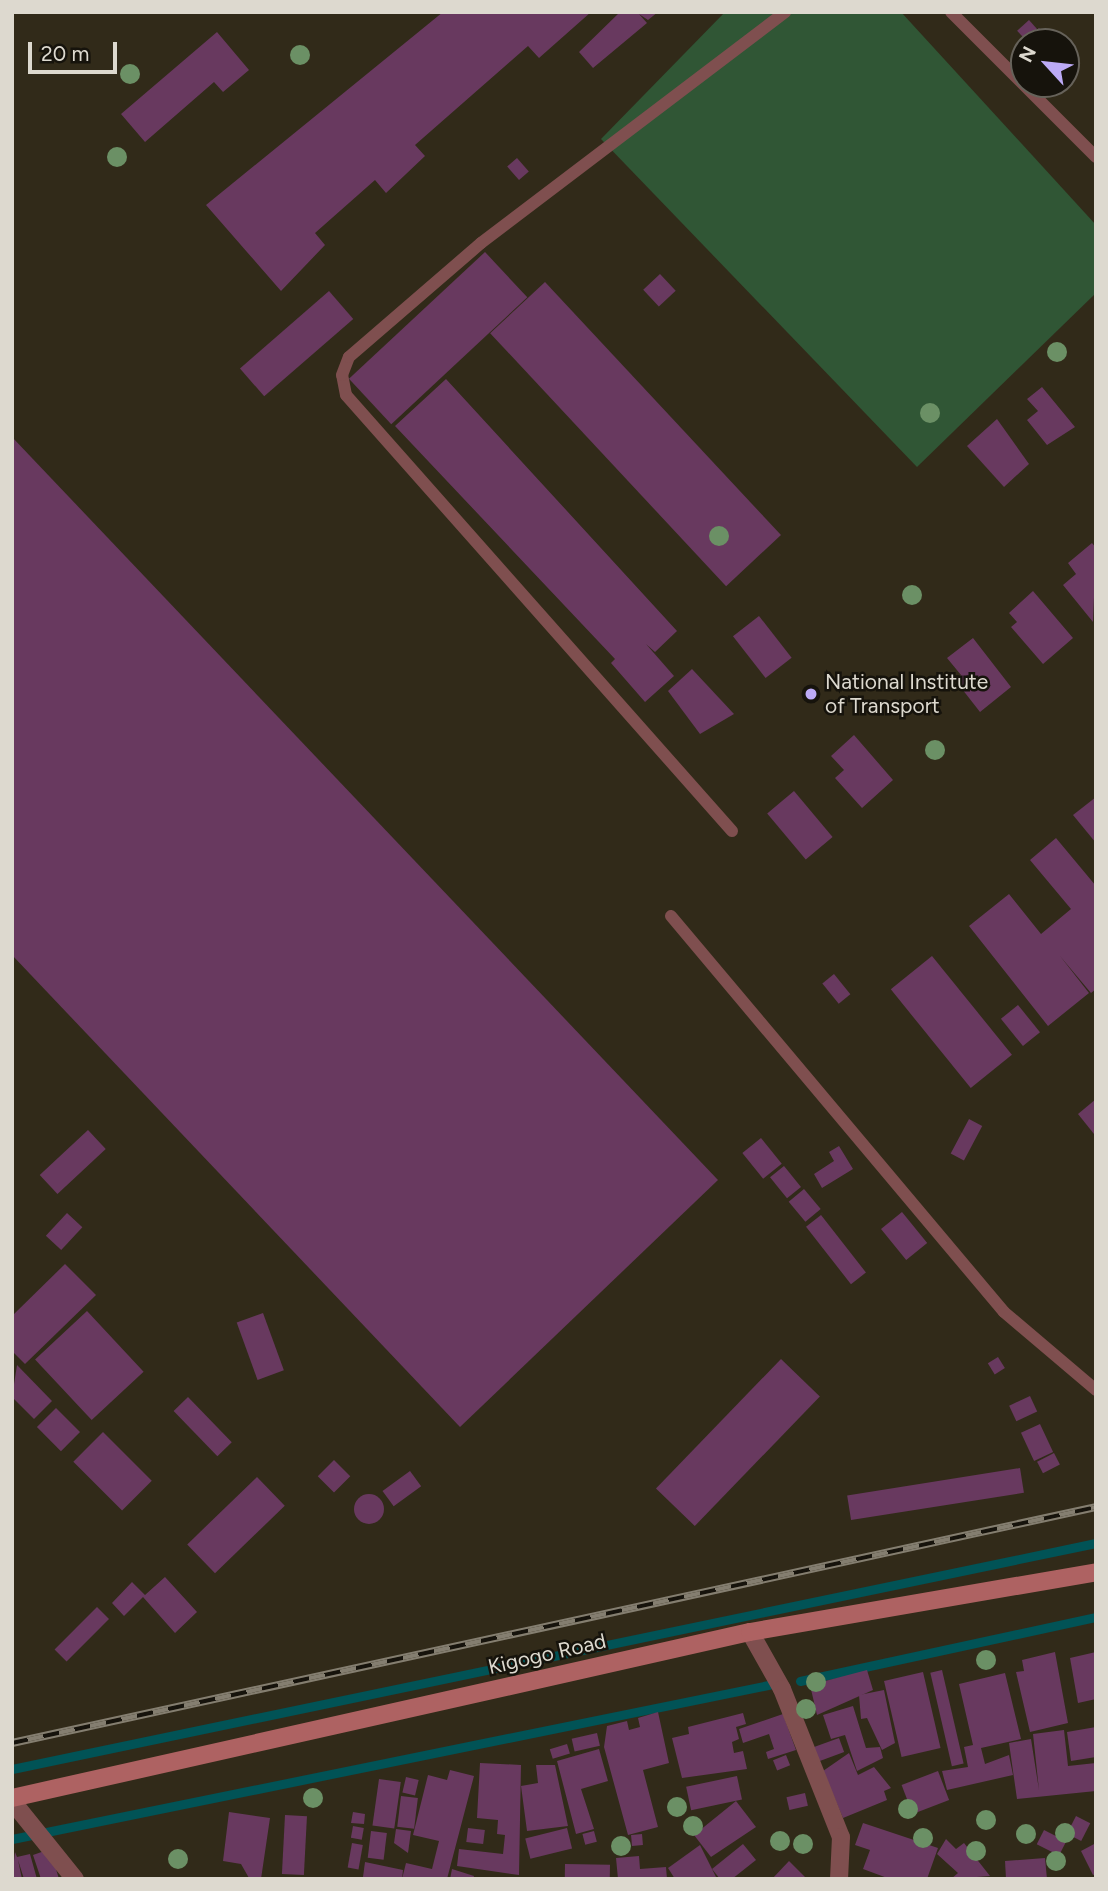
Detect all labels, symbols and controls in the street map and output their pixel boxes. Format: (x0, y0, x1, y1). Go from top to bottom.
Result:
scale bar (32, 28, 121, 72)
north arrow (1010, 28, 1080, 98)
text: 20 m (41, 41, 89, 66)
text: N (1014, 42, 1041, 66)
place label: National Institute of Transport (825, 669, 988, 719)
marker: National Institute of Transport (803, 686, 819, 702)
street label: Kigogo Road (486, 1628, 608, 1680)

